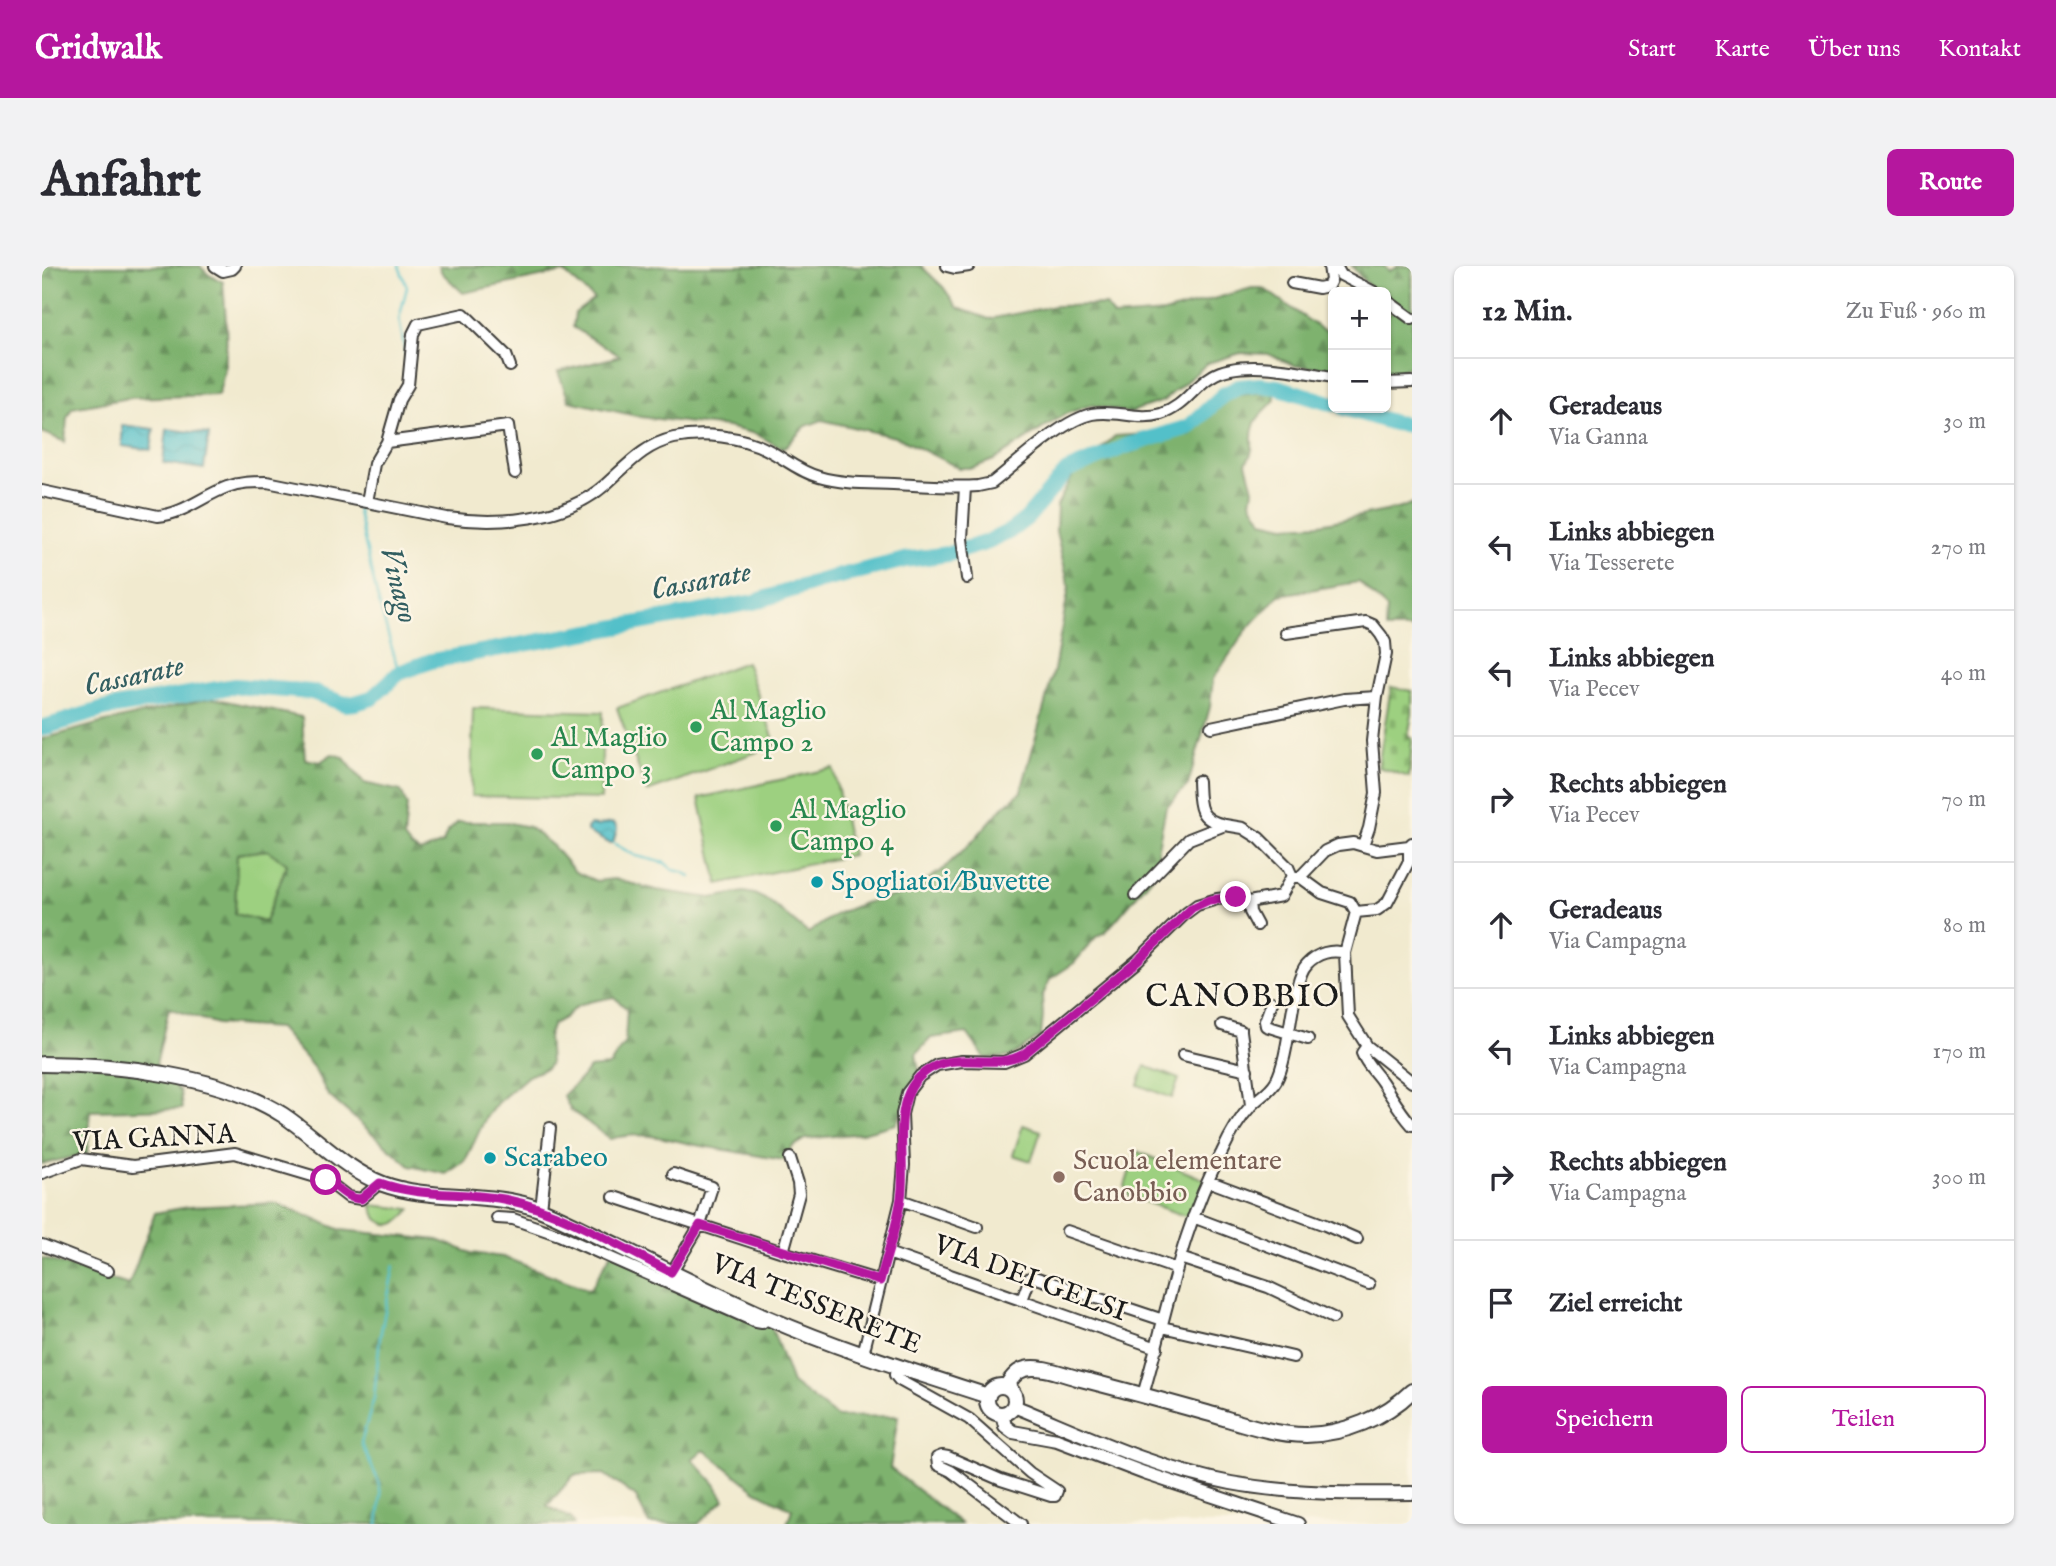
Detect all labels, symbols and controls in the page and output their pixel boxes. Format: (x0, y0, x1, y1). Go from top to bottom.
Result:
text: Gridwalk (35, 28, 162, 70)
text: Start (1628, 34, 1676, 65)
text: Karte (1714, 34, 1770, 65)
text: Über uns (1808, 34, 1900, 65)
text: Kontakt (1938, 34, 2021, 65)
button: Route (1887, 149, 2014, 216)
text: Anfahrt (42, 151, 201, 213)
map controls (1328, 287, 1391, 413)
button: + (1328, 287, 1391, 350)
text: 12 Min. (1482, 293, 1572, 331)
text: Zu Fuß · 960 m (1846, 297, 1986, 326)
button: − (1328, 350, 1391, 413)
text: Geradeaus (1549, 390, 1662, 423)
icon: ahead (1482, 402, 1520, 440)
text: 30 m (1943, 407, 1986, 436)
text: Via Ganna (1549, 423, 1648, 452)
text: Links abbiegen (1549, 516, 1715, 549)
icon: left (1482, 528, 1520, 566)
text: 270 m (1931, 533, 1986, 562)
water label: Vinago (370, 543, 426, 627)
text: Via Tesserete (1549, 549, 1675, 578)
water label: Cassarate (647, 554, 755, 610)
text: Links abbiegen (1549, 642, 1715, 675)
water label: Cassarate (80, 648, 188, 706)
icon: left (1482, 654, 1520, 692)
text: 40 m (1941, 659, 1986, 688)
text: Via Pecev (1549, 675, 1639, 704)
place label: Al Maglio Campo 2 (709, 694, 826, 761)
marker: Al Maglio Campo 2 (688, 719, 704, 735)
place label: Al Maglio Campo 3 (550, 721, 667, 788)
marker: Al Maglio Campo 3 (529, 746, 545, 762)
text: Rechts abbiegen (1549, 768, 1727, 801)
icon: right (1482, 780, 1520, 818)
text: 70 m (1941, 785, 1986, 814)
place label: Al Maglio Campo 4 (789, 793, 906, 860)
text: Via Pecev (1549, 801, 1639, 830)
marker: Al Maglio Campo 4 (768, 818, 784, 834)
place label: Spogliatoi/Buvette (831, 865, 1050, 900)
marker: Spogliatoi/Buvette (809, 874, 825, 890)
route end (1220, 881, 1251, 912)
text: Geradeaus (1549, 894, 1662, 927)
icon: ahead (1482, 906, 1520, 944)
text: 80 m (1943, 911, 1986, 940)
text: Via Campagna (1549, 927, 1686, 956)
district label: CANOBBIO (1145, 977, 1341, 1018)
text: Links abbiegen (1549, 1020, 1715, 1053)
icon: left (1482, 1032, 1520, 1070)
text: 170 m (1933, 1037, 1986, 1066)
text: Via Campagna (1549, 1053, 1686, 1082)
street label: VIA GANNA (71, 1117, 237, 1161)
place label: Scarabeo (504, 1141, 608, 1176)
place label: Scuola elementare Canobbio (1073, 1144, 1282, 1211)
text: Rechts abbiegen (1549, 1146, 1727, 1179)
marker: Scarabeo (482, 1150, 498, 1166)
icon: right (1482, 1158, 1520, 1196)
text: 300 m (1932, 1163, 1986, 1192)
route start (310, 1164, 341, 1195)
marker: Scuola elementare Canobbio (1051, 1169, 1067, 1185)
text: Via Campagna (1549, 1179, 1686, 1208)
street label: VIA DEI GELSI (928, 1227, 1131, 1330)
street label: VIA TESSERETE (705, 1247, 926, 1363)
icon: arrive (1482, 1284, 1520, 1322)
text: Ziel erreicht (1549, 1287, 1682, 1320)
button: Speichern (1482, 1386, 1727, 1453)
button: Teilen (1741, 1386, 1986, 1453)

